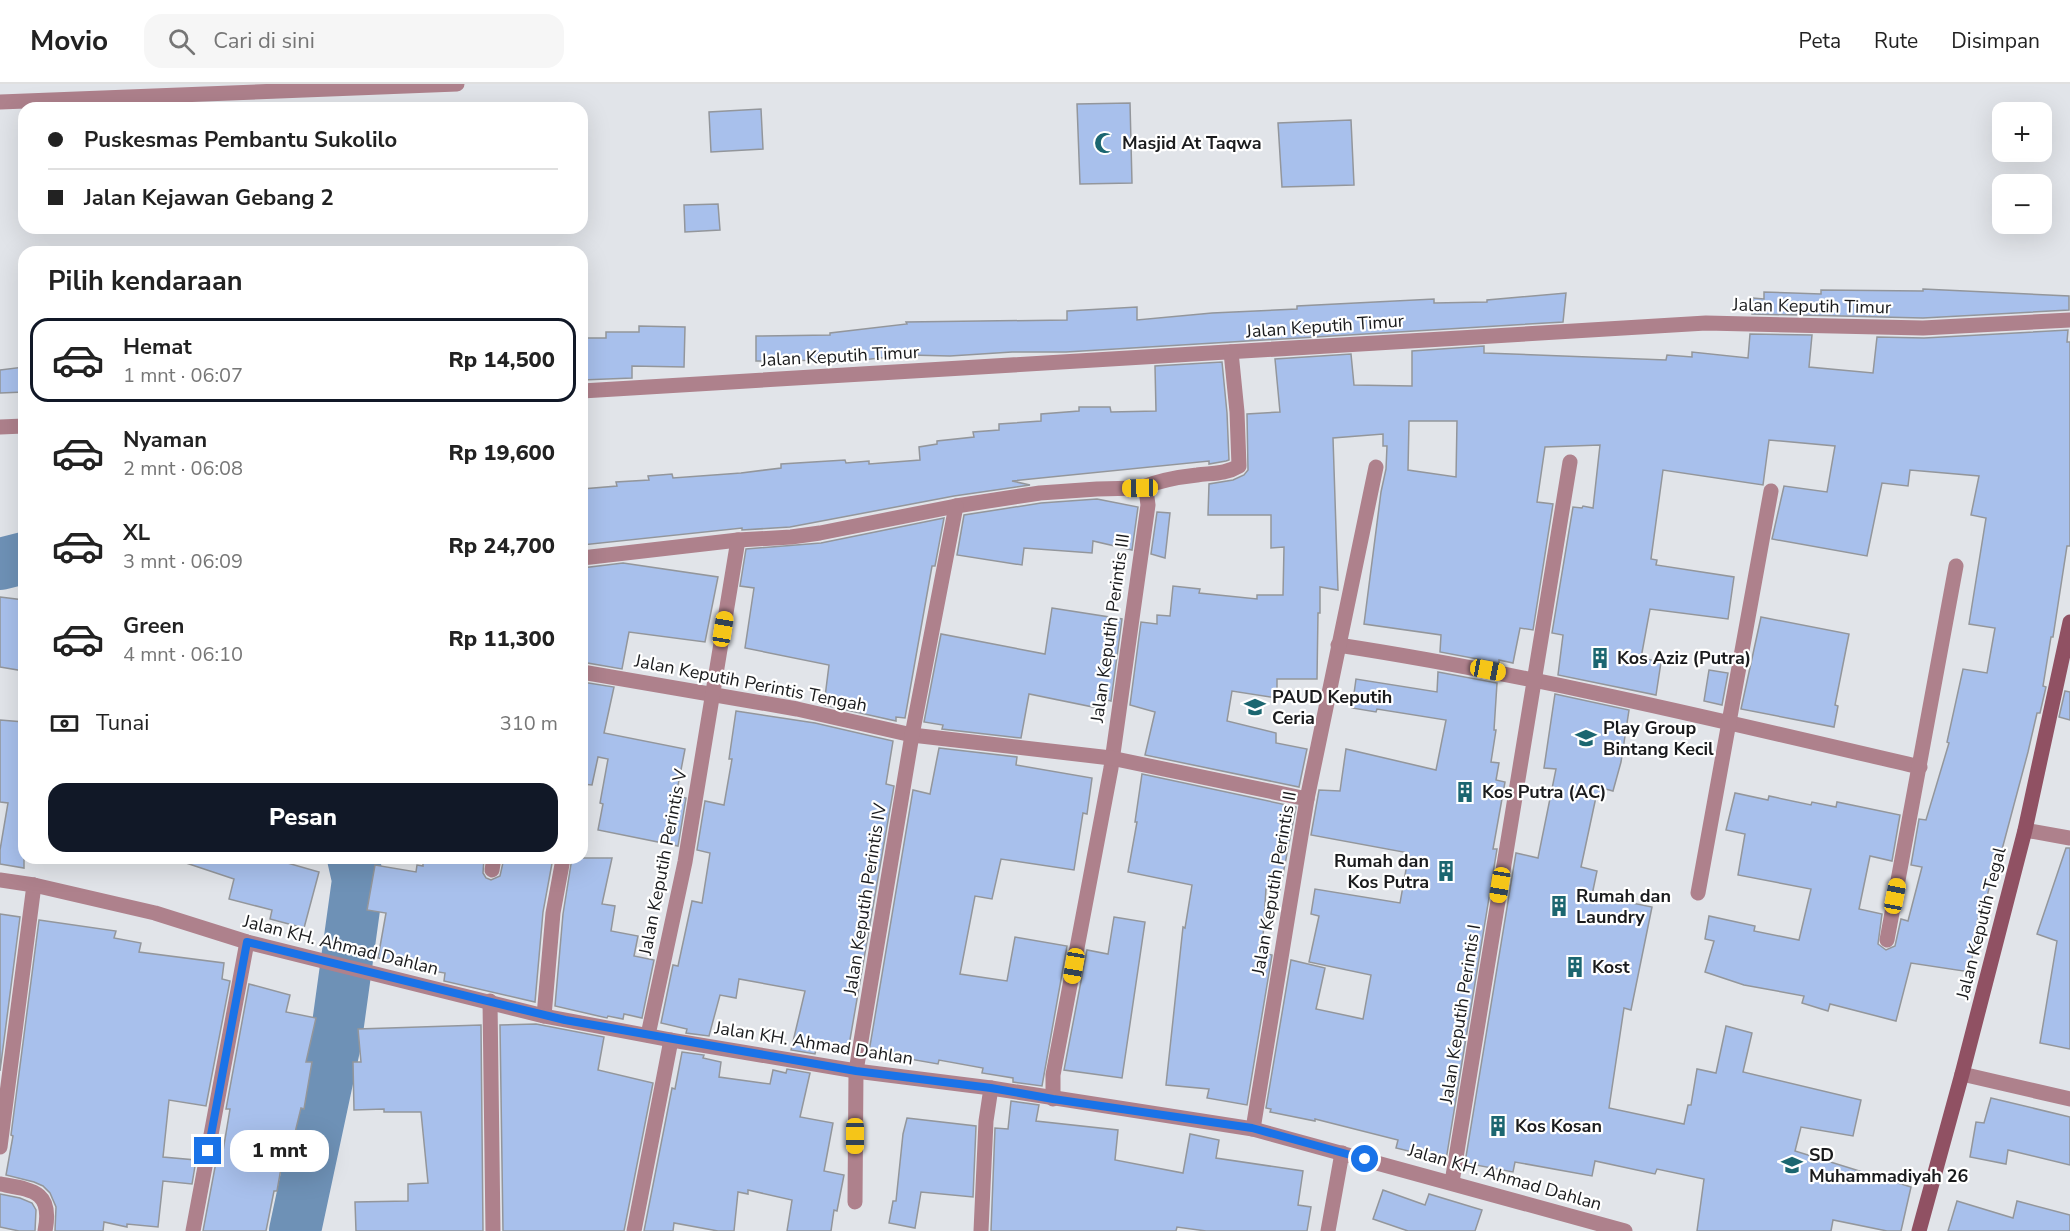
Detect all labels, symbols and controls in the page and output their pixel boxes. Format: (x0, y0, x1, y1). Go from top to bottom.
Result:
search box (144, 14, 564, 68)
text: Movio (30, 22, 108, 60)
icon: search (165, 25, 198, 58)
text: Cari di sini (213, 26, 315, 56)
text: Peta (1799, 27, 1841, 55)
text: Rute (1874, 27, 1918, 55)
text: Disimpan (1951, 27, 2040, 55)
map controls (1992, 102, 2052, 234)
button: + (1992, 102, 2052, 162)
text: Puskesmas Pembantu Sukolilo (84, 125, 397, 155)
mosque icon: Masjid At Taqwa (1093, 131, 1117, 155)
place label: Masjid At Taqwa (1122, 131, 1262, 155)
button: − (1992, 174, 2052, 234)
text: Jalan Kejawan Gebang 2 (84, 183, 334, 213)
text: Pilih kendaraan (48, 263, 242, 300)
street label: Jalan Keputih Timur (1732, 293, 1892, 319)
street label: Jalan Keputih Timur (1244, 308, 1405, 344)
text: Hemat (123, 332, 192, 362)
icon: car (51, 333, 105, 387)
street label: Jalan Keputih Timur (759, 340, 920, 372)
text: Rp 14,500 (448, 345, 555, 375)
text: 1 mnt · 06:07 (123, 362, 243, 389)
text: Nyaman (123, 425, 207, 455)
icon: car (51, 426, 105, 480)
text: Rp 19,600 (448, 438, 555, 468)
text: 2 mnt · 06:08 (123, 455, 243, 482)
car (1122, 479, 1158, 497)
text: XL (123, 518, 150, 548)
icon: car (51, 519, 105, 573)
text: Rp 24,700 (448, 531, 555, 561)
street label: Jalan Keputih Perintis III (1085, 532, 1135, 725)
text: 3 mnt · 06:09 (123, 548, 243, 575)
car (711, 610, 735, 648)
text: Green (123, 611, 184, 641)
icon: car (51, 612, 105, 666)
text: Rp 11,300 (448, 624, 555, 654)
text: 4 mnt · 06:10 (123, 641, 243, 668)
building icon: Kos Aziz (Putra) (1588, 646, 1612, 670)
place label: Kos Aziz (Putra) (1617, 646, 1751, 670)
street label: Jalan Keputih Perintis Tengah (632, 648, 869, 717)
car (1469, 658, 1507, 682)
place label: PAUD Keputih Ceria (1272, 685, 1392, 730)
school or university icon: PAUD Keputih Ceria (1243, 695, 1267, 719)
icon: cash (48, 707, 81, 740)
text: Tunai (96, 708, 149, 738)
text: 310 m (500, 710, 558, 737)
place label: Play Group Bintang Kecil (1603, 716, 1714, 761)
school or university icon: Play Group Bintang Kecil (1574, 726, 1598, 750)
street label: Jalan Keputih Perintis V (633, 766, 693, 958)
building icon: Kos Putra (AC) (1453, 780, 1477, 804)
place label: Kos Putra (AC) (1482, 780, 1607, 804)
button: Pesan (48, 783, 558, 852)
street label: Jalan Keputih Perintis II (1246, 789, 1302, 978)
street label: Jalan Keputih Perintis IV (838, 801, 892, 998)
street label: Jalan Keputih Tegal (1950, 844, 2012, 1003)
place label: Rumah dan Kos Putra (1334, 849, 1429, 894)
building icon: Rumah dan Kos Putra (1434, 859, 1458, 883)
car (1488, 866, 1512, 904)
car (1883, 877, 1907, 915)
place label: Rumah dan Laundry (1576, 884, 1671, 929)
building icon: Rumah dan Laundry (1547, 894, 1571, 918)
street label: Jalan KH. Ahmad Dahlan (240, 909, 441, 981)
street label: Jalan Keputih Perintis I (1434, 923, 1486, 1106)
car (1062, 947, 1086, 985)
building icon: Kost (1563, 955, 1587, 979)
place label: Kost (1592, 955, 1630, 979)
street label: Jalan KH. Ahmad Dahlan (712, 1015, 915, 1071)
building icon: Kos Kosan (1486, 1114, 1510, 1138)
place label: Kos Kosan (1515, 1114, 1602, 1138)
car (846, 1118, 864, 1154)
callout: 1 mnt (229, 1130, 328, 1172)
route end (194, 1137, 221, 1164)
text: 1 mnt (252, 1137, 307, 1164)
street label: Jalan KH. Ahmad Dahlan (1404, 1138, 1605, 1216)
place label: SD Muhammadiyah 26 (1809, 1143, 1969, 1188)
route start (1351, 1145, 1378, 1172)
school or university icon: SD Muhammadiyah 26 (1780, 1153, 1804, 1177)

